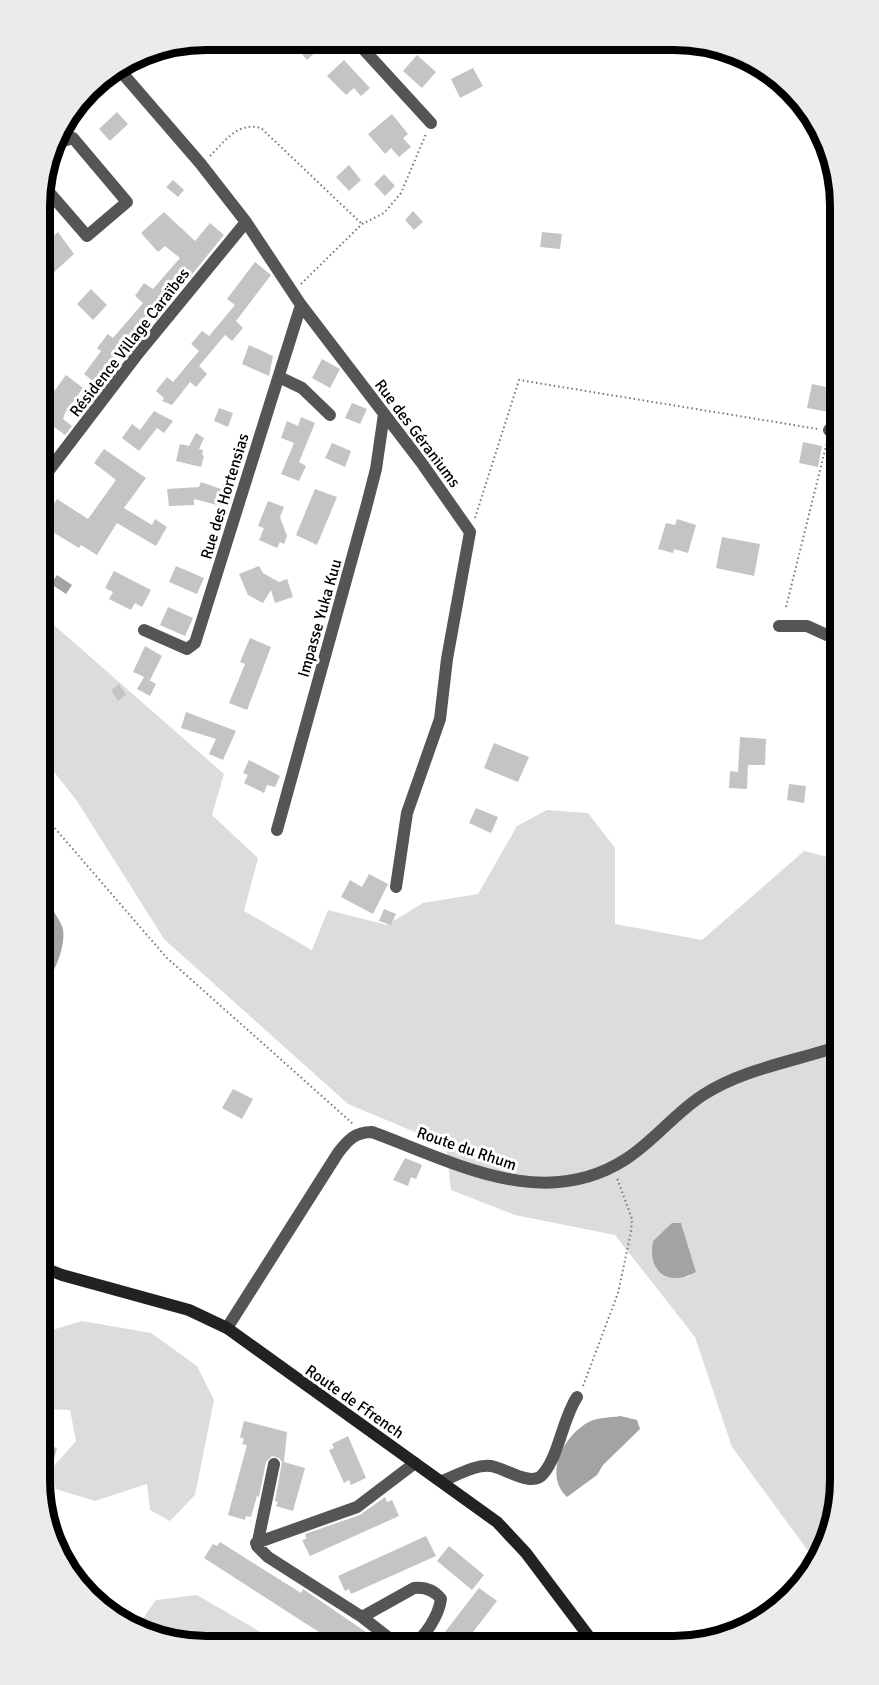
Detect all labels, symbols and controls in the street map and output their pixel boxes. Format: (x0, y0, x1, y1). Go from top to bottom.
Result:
street label: Résidence Village Caraïbes (65, 264, 194, 421)
street label: Rue des Géraniums (370, 376, 464, 492)
street label: Rue des Hortensias (196, 431, 254, 562)
street label: Impasse Yuka Kuu (294, 557, 346, 680)
street label: Route du Rhum (414, 1123, 519, 1175)
street label: Route de Ffrench (301, 1360, 408, 1443)

